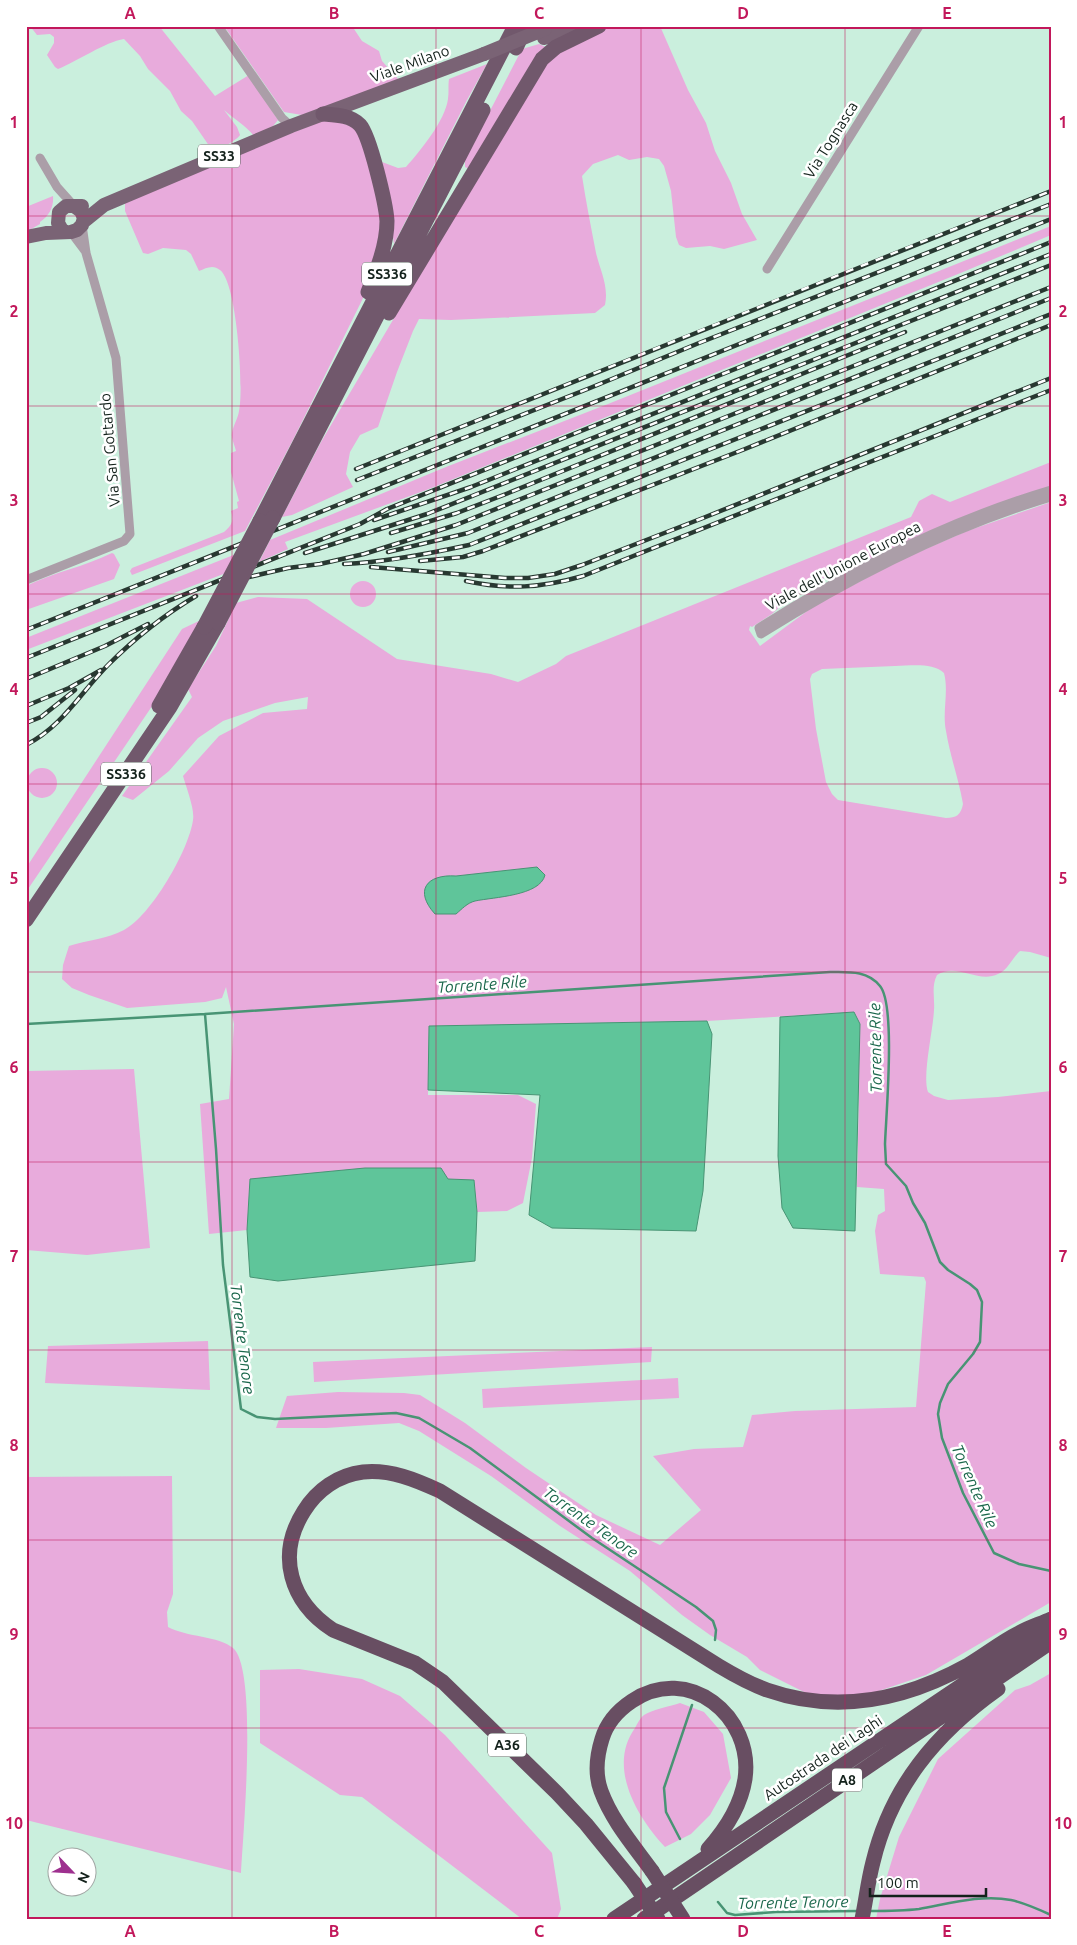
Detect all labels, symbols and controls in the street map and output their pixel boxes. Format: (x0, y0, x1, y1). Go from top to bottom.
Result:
text: A (124, 4, 136, 22)
text: B (329, 4, 339, 22)
text: C (534, 4, 544, 22)
text: D (737, 4, 749, 22)
text: E (942, 4, 952, 22)
street label: Viale Milano (368, 41, 452, 86)
street label: Via Tognasca (800, 98, 861, 181)
text: 1 (9, 113, 19, 131)
text: 1 (1058, 113, 1068, 131)
road number: SS33 (198, 144, 240, 168)
road number: SS336 (362, 262, 412, 286)
text: 2 (9, 302, 19, 320)
text: 2 (1058, 302, 1068, 320)
street label: Via San Gottardo (96, 393, 123, 507)
text: 3 (9, 491, 19, 509)
text: 3 (1058, 491, 1068, 509)
street label: Viale dell'Unione Europea (762, 517, 923, 614)
text: 4 (9, 680, 19, 698)
text: 4 (1058, 680, 1068, 698)
road number: SS336 (101, 762, 151, 786)
text: 5 (9, 869, 19, 887)
text: 5 (1058, 869, 1068, 887)
water label: Torrente Rile (437, 972, 527, 996)
water label: Torrente Rile (865, 1003, 885, 1093)
text: 6 (9, 1058, 19, 1076)
text: 6 (1058, 1058, 1068, 1076)
text: 7 (9, 1247, 19, 1265)
text: 7 (1058, 1247, 1068, 1265)
water label: Torrente Tenore (227, 1283, 259, 1395)
text: 8 (9, 1436, 19, 1454)
text: 8 (1058, 1436, 1068, 1454)
water label: Torrente Rile (949, 1441, 1001, 1531)
water label: Torrente Tenore (540, 1483, 642, 1561)
text: 9 (9, 1625, 19, 1643)
text: 9 (1058, 1625, 1068, 1643)
street label: Autostrada dei Laghi (760, 1712, 885, 1803)
road number: A36 (488, 1734, 526, 1756)
road number: A8 (832, 1768, 862, 1792)
text: 10 (5, 1814, 23, 1832)
text: 10 (1054, 1814, 1072, 1832)
north arrow (48, 1848, 98, 1898)
scale bar (870, 1865, 986, 1897)
text: N (74, 1869, 93, 1886)
text: 100 m (877, 1874, 919, 1891)
water label: Torrente Tenore (737, 1892, 849, 1912)
text: A (124, 1922, 136, 1940)
text: B (329, 1922, 339, 1940)
text: C (534, 1922, 544, 1940)
text: D (737, 1922, 749, 1940)
text: E (942, 1922, 952, 1940)

